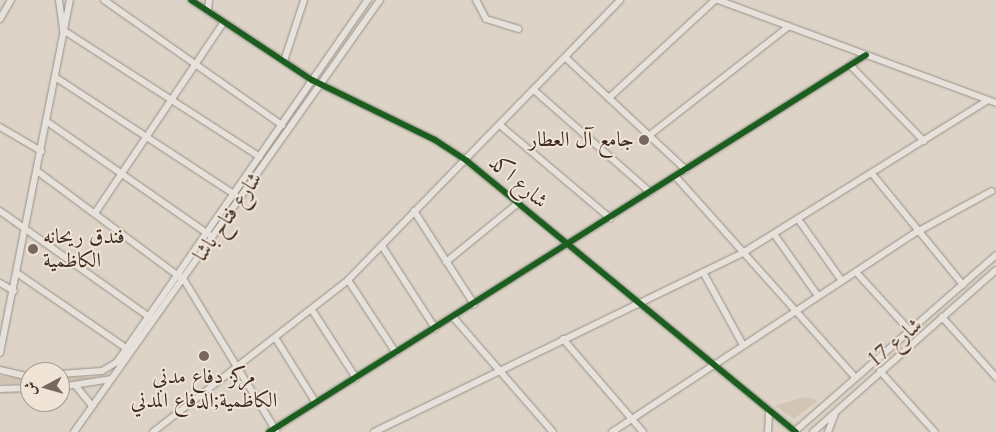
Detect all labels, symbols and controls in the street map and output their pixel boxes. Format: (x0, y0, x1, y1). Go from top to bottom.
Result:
place label: جامع آل العطار (529, 127, 634, 153)
marker: جامع آل العطار (638, 134, 650, 146)
street label: شارع اكد (483, 150, 553, 214)
street label: شارع فتاح باشا (188, 167, 268, 267)
place label: فندق ريحانه الكاظمية (43, 224, 125, 274)
marker: فندق ريحانه الكاظمية (27, 243, 39, 255)
street label: شارع 17 (863, 313, 927, 373)
marker: مركز دفاع مدني الكاظمية;الدفاع المدني (198, 350, 210, 362)
north arrow (20, 362, 70, 412)
place label: مركز دفاع مدني الكاظمية;الدفاع المدني (131, 364, 277, 414)
text: ش (20, 381, 41, 396)

